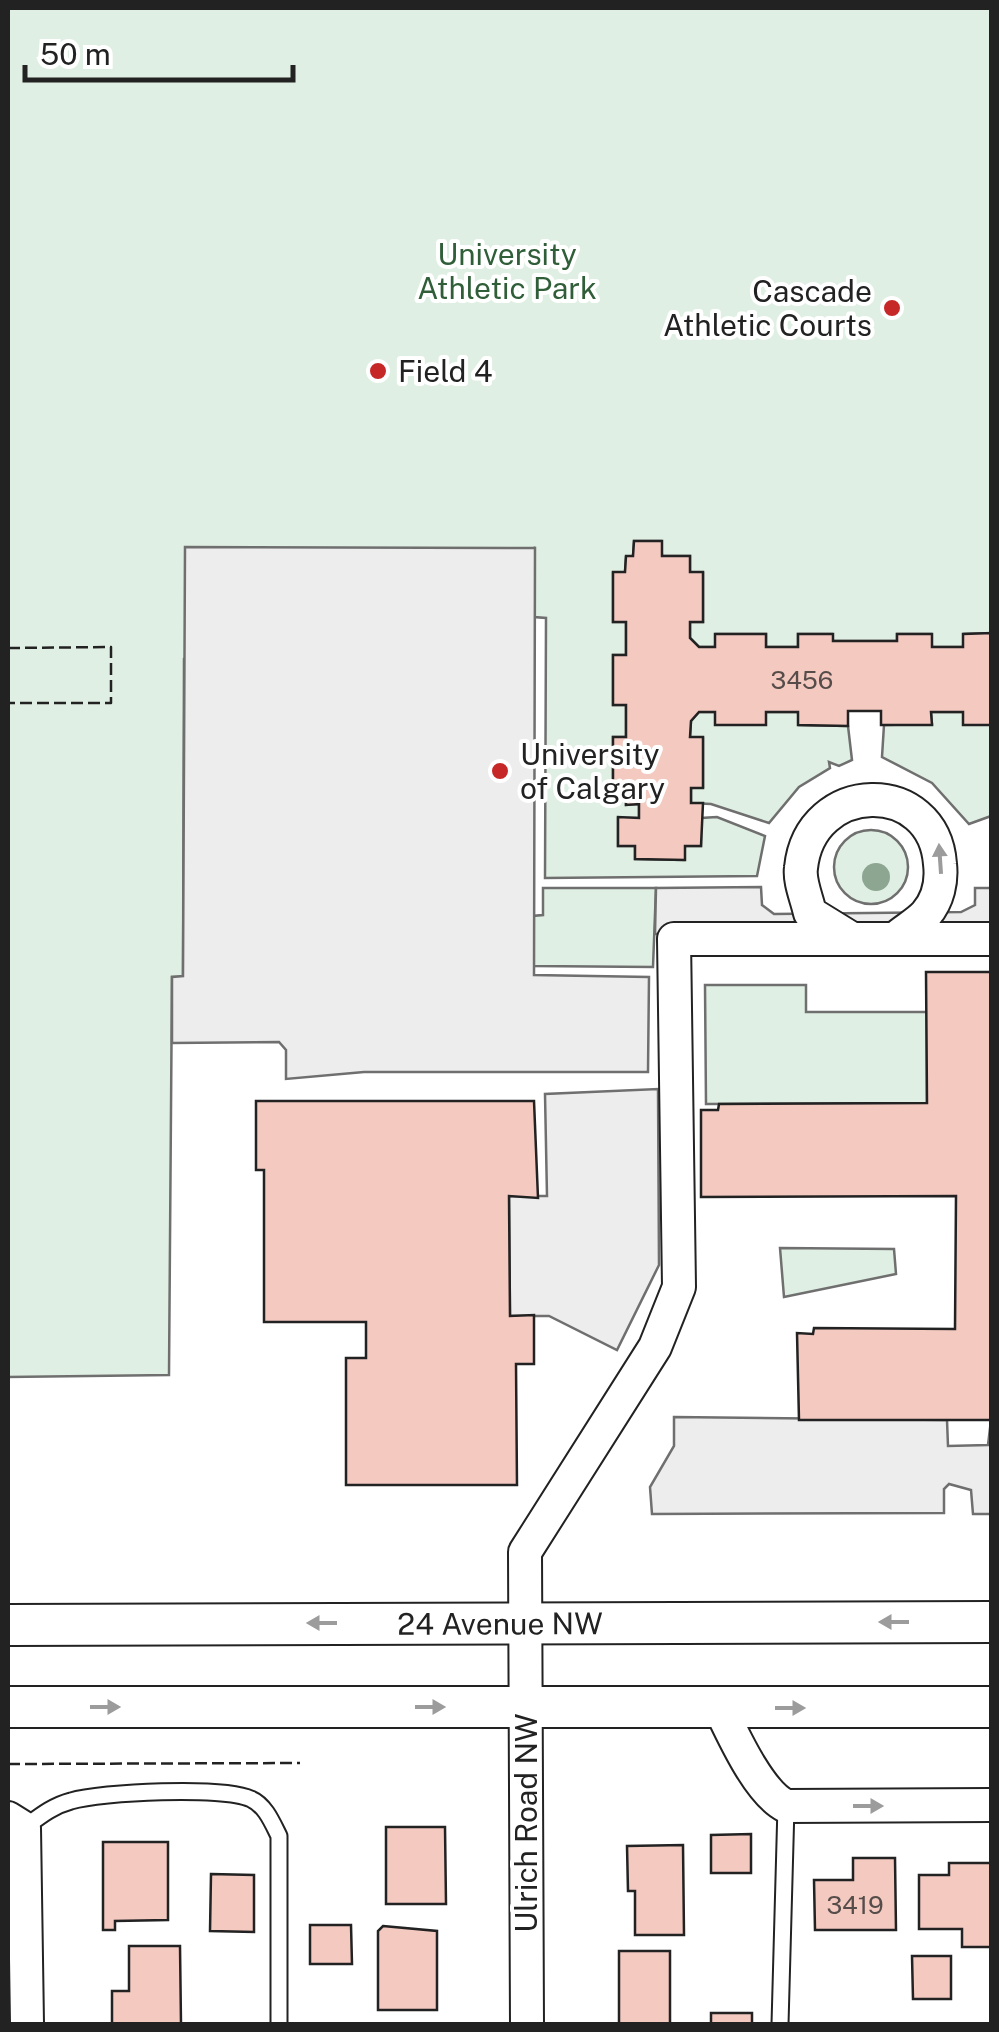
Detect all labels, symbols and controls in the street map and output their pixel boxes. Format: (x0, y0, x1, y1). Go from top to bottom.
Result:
scale bar (25, 20, 292, 82)
text: 50 m (40, 36, 111, 72)
park label: University Athletic Park (417, 236, 597, 306)
place label: Cascade Athletic Courts (663, 273, 872, 343)
marker: Cascade Athletic Courts (881, 297, 903, 319)
place label: Field 4 (398, 353, 493, 389)
marker: Field 4 (367, 360, 389, 382)
house number: 3456 (771, 665, 833, 695)
place label: University of Calgary (520, 736, 665, 806)
marker: University of Calgary (489, 760, 511, 782)
one-way arrow (932, 842, 948, 874)
street label: 24 Avenue NW (397, 1605, 603, 1642)
one-way arrow (878, 1614, 910, 1630)
one-way arrow (306, 1615, 338, 1631)
one-way arrow (89, 1699, 121, 1715)
one-way arrow (414, 1699, 446, 1715)
one-way arrow (774, 1700, 806, 1716)
street label: Ulrich Road NW (508, 1713, 544, 1933)
one-way arrow (853, 1798, 885, 1814)
house number: 3419 (826, 1890, 884, 1920)

